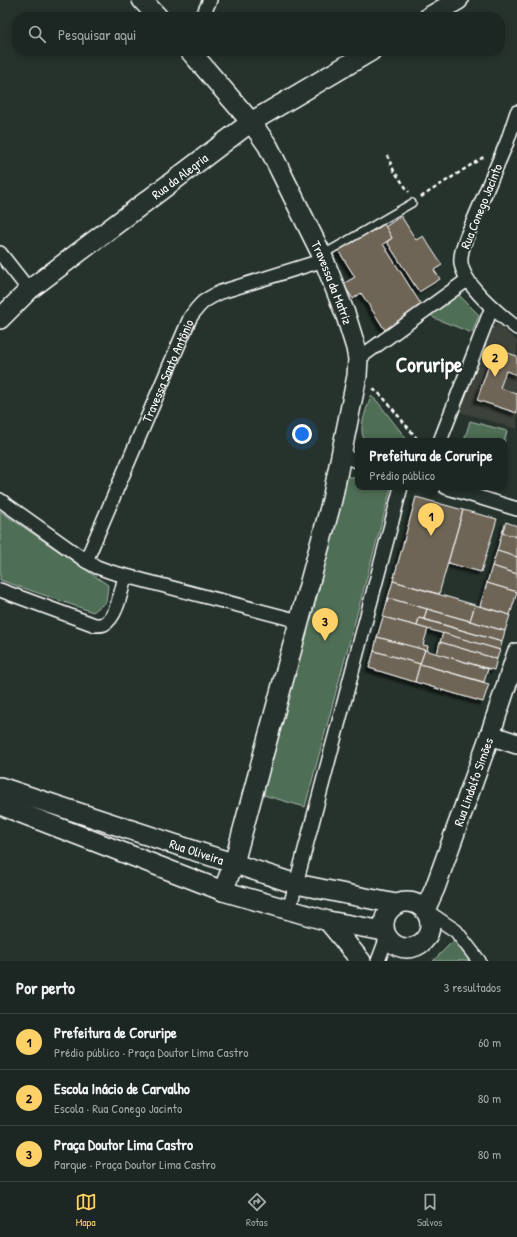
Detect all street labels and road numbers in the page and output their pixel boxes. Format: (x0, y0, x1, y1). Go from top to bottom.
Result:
street label: Rua da Alegria (148, 149, 212, 203)
street label: Rua Conego Jacinto (456, 161, 506, 251)
street label: Travessa da Matriz (307, 238, 357, 327)
street label: Travessa Santo Antônio (137, 316, 197, 425)
street label: Rua Lindolfo Simões (449, 735, 497, 829)
street label: Rua Oliveira (167, 834, 226, 869)

